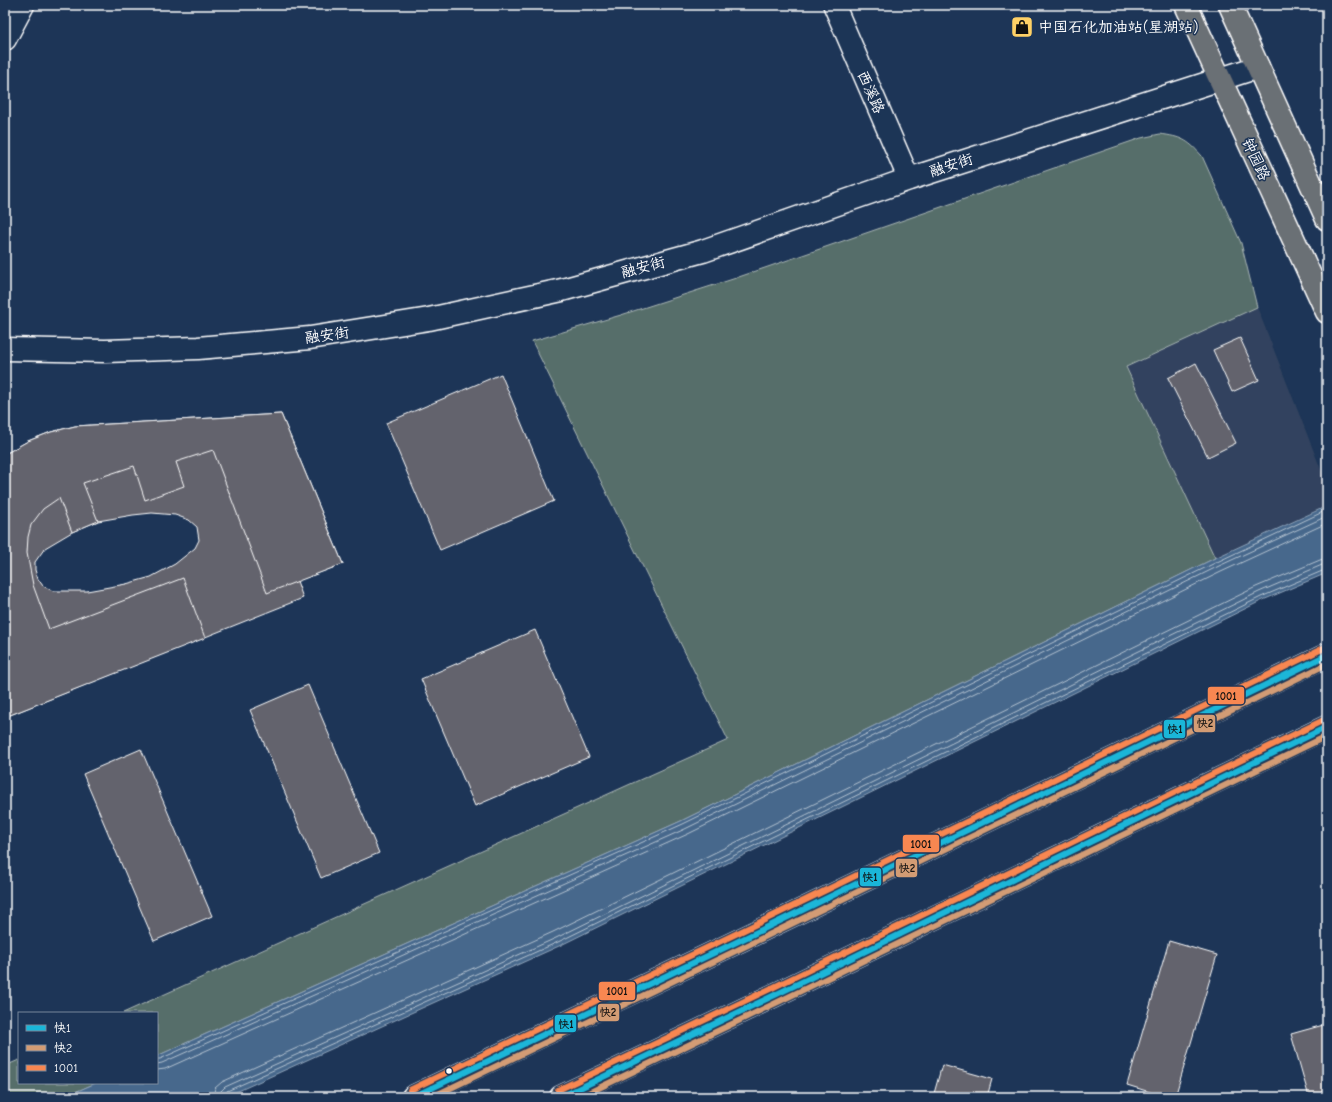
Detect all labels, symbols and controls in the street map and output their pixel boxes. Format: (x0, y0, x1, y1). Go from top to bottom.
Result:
shop icon: 中国石化加油站(星湖站) (1009, 14, 1035, 40)
place label: 中国石化加油站(星湖站) (1038, 18, 1198, 36)
street label: 西溪路 (854, 68, 888, 116)
street label: 钟园路 (1238, 135, 1274, 183)
street label: 融安街 (927, 149, 975, 181)
street label: 融安街 (619, 252, 667, 282)
street label: 融安街 (303, 323, 351, 347)
line badge: 1001 (1207, 686, 1245, 705)
text: 1001 (1215, 690, 1237, 703)
line badge: 快2 (1193, 714, 1216, 733)
text: 快2 (1197, 717, 1214, 730)
line badge: 快1 (1163, 719, 1186, 739)
text: 快1 (1167, 723, 1183, 736)
line badge: 1001 (902, 834, 940, 853)
text: 1001 (910, 838, 932, 851)
line badge: 快2 (895, 858, 918, 878)
text: 快2 (899, 862, 916, 875)
line badge: 快1 (859, 867, 882, 887)
text: 快1 (862, 871, 878, 884)
line badge: 1001 (598, 981, 636, 1001)
text: 1001 (606, 985, 628, 998)
line badge: 快2 (597, 1003, 620, 1022)
text: 快2 (600, 1006, 617, 1019)
legend (18, 1012, 158, 1084)
line badge: 快1 (554, 1014, 577, 1033)
text: 快1 (558, 1018, 574, 1031)
text: 快1 (54, 1021, 71, 1035)
text: 快2 (54, 1041, 72, 1055)
text: 1001 (54, 1061, 78, 1075)
unlabelled marker (444, 1066, 454, 1076)

